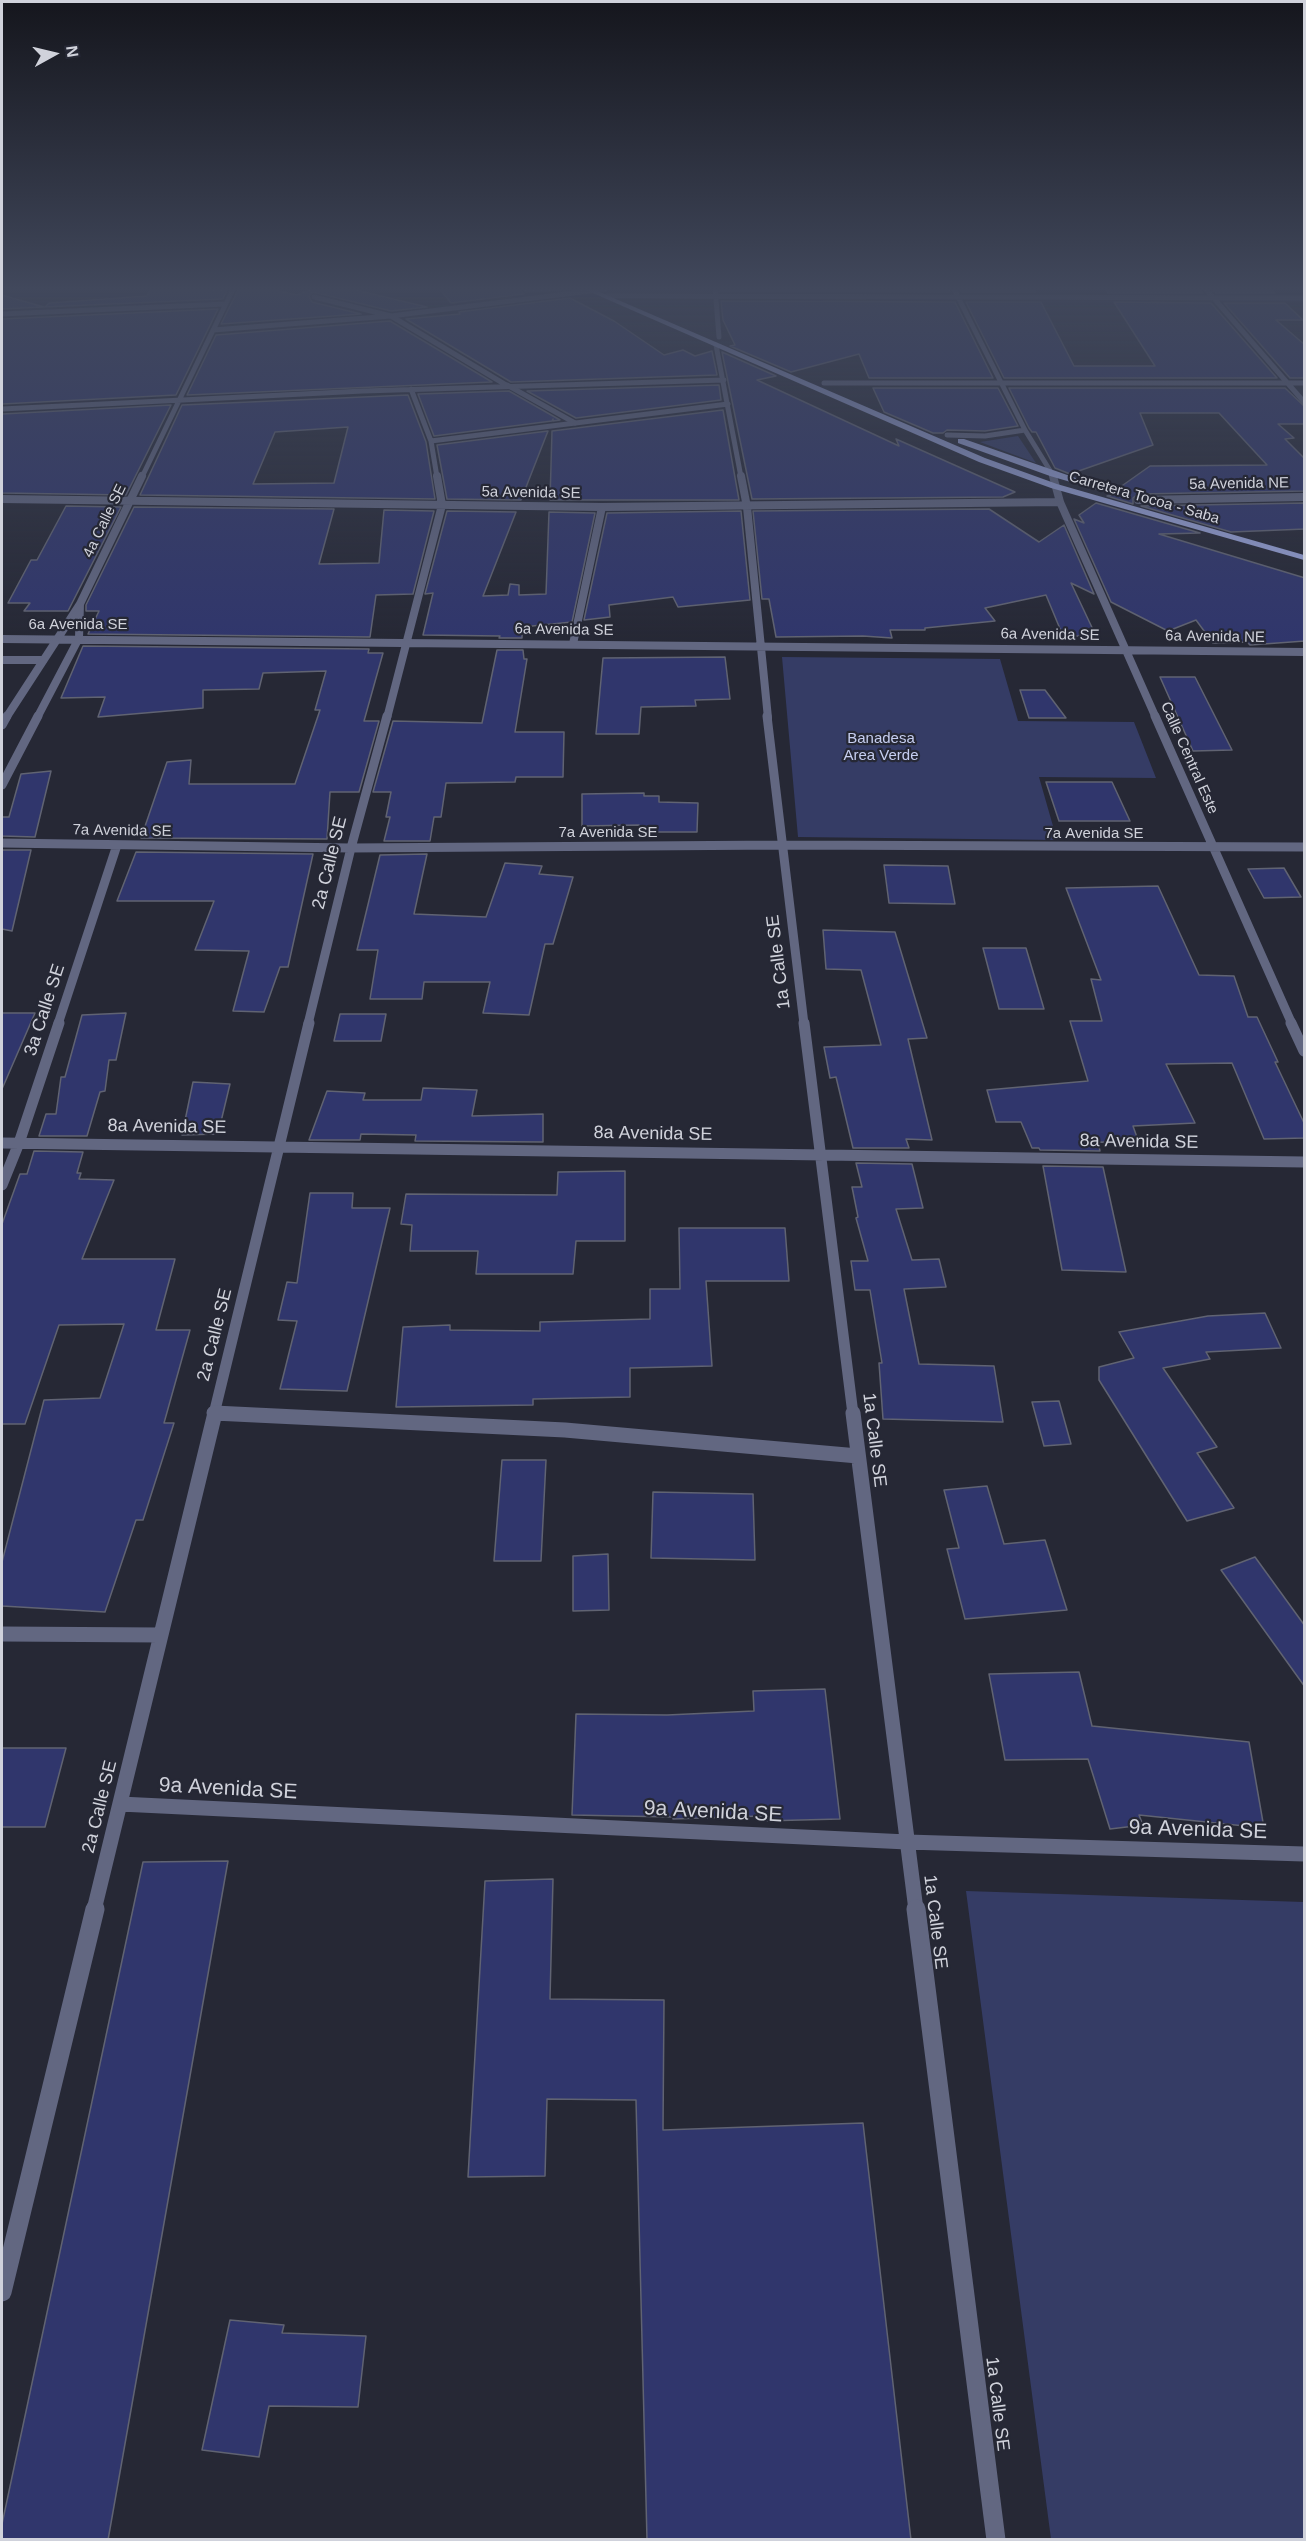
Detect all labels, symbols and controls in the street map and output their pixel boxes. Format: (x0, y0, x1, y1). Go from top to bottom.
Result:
north arrow (24, 24, 84, 84)
text: N (63, 45, 82, 58)
street label: Carretera Tocoa - Saba (1067, 468, 1221, 528)
street label: 5a Avenida NE (1189, 474, 1289, 494)
street label: 4a Calle SE (80, 481, 130, 561)
street label: 5a Avenida SE (481, 483, 581, 503)
street label: 6a Avenida SE (29, 616, 127, 634)
street label: 6a Avenida SE (514, 620, 614, 640)
street label: 6a Avenida SE (1000, 625, 1100, 645)
street label: 6a Avenida NE (1165, 627, 1265, 647)
street label: Calle Central Este (1156, 699, 1222, 817)
park label: Banadesa Area Verde (843, 730, 919, 765)
street label: 2a Calle SE (308, 814, 352, 912)
street label: 7a Avenida SE (72, 821, 172, 841)
street label: 7a Avenida SE (559, 824, 657, 842)
street label: 7a Avenida SE (1045, 825, 1143, 843)
street label: 1a Calle SE (762, 914, 796, 1010)
street label: 3a Calle SE (20, 961, 70, 1059)
street label: 8a Avenida SE (107, 1115, 227, 1139)
street label: 8a Avenida SE (593, 1122, 713, 1146)
street label: 8a Avenida SE (1079, 1130, 1199, 1154)
street label: 2a Calle SE (193, 1286, 237, 1384)
street label: 1a Calle SE (857, 1392, 891, 1488)
street label: 2a Calle SE (78, 1758, 122, 1856)
street label: 9a Avenida SE (158, 1773, 298, 1805)
street label: 9a Avenida SE (643, 1796, 783, 1828)
street label: 9a Avenida SE (1128, 1815, 1268, 1845)
street label: 1a Calle SE (918, 1874, 952, 1970)
street label: 1a Calle SE (980, 2356, 1014, 2452)

